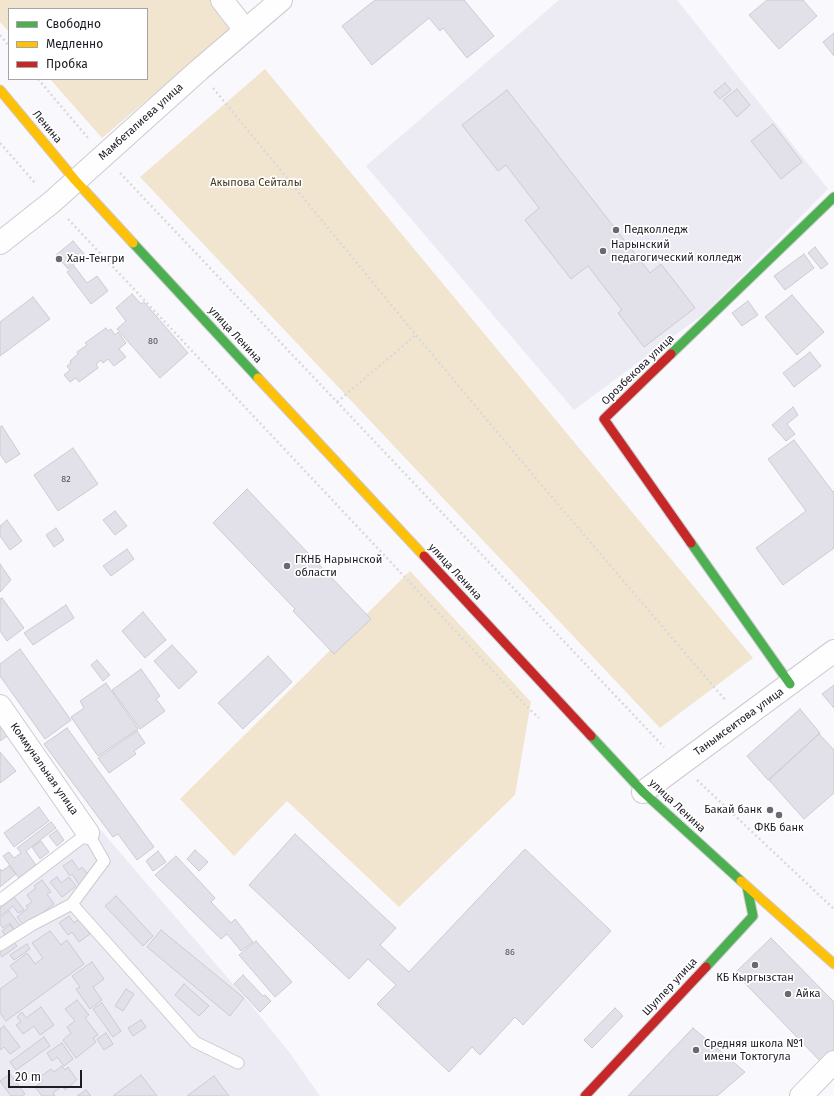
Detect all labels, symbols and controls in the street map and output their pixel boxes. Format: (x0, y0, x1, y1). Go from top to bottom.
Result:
legend (8, 8, 148, 80)
text: Свободно (46, 17, 101, 31)
text: Медленно (46, 37, 103, 51)
text: Пробка (46, 57, 88, 71)
street label: Мамбеталиева улица (96, 81, 186, 163)
street label: Ленина (29, 108, 65, 146)
park label: Акыпова Сейталы (210, 176, 302, 190)
place label: Педколледж (624, 223, 688, 237)
marker: Педколледж (611, 225, 621, 235)
place label: Нарынский педагогический колледж (611, 238, 741, 264)
marker: Нарынский педагогический колледж (598, 246, 608, 256)
place label: Хан-Тенгри (67, 252, 125, 266)
marker: Хан-Тенгри (54, 254, 64, 264)
street label: улица Ленина (205, 304, 265, 366)
street label: Орозбекова улица (599, 332, 677, 408)
house number: 80 (148, 336, 158, 346)
house number: 82 (61, 474, 71, 484)
street label: улица Ленина (425, 541, 485, 603)
place label: ГКНБ Нарынской области (295, 553, 382, 579)
marker: ГКНБ Нарынской области (282, 561, 292, 571)
street label: Танымсеитова улица (692, 685, 786, 759)
street label: Коммунальная улица (7, 720, 81, 818)
street label: улица Ленина (646, 776, 708, 836)
place label: Бакай банк (704, 803, 762, 817)
marker: Бакай банк (765, 805, 775, 815)
marker: ФКБ банк (774, 810, 784, 820)
place label: ФКБ банк (754, 821, 804, 835)
house number: 86 (505, 947, 515, 957)
street label: Шуллер улица (640, 955, 700, 1019)
marker: КБ Кыргызстан (750, 960, 760, 970)
place label: КБ Кыргызстан (716, 971, 794, 985)
place label: Айка (796, 987, 820, 1001)
marker: Айка (783, 989, 793, 999)
place label: Средняя школа №1 имени Токтогула (704, 1037, 803, 1063)
marker: Средняя школа №1 имени Токтогула (691, 1045, 701, 1055)
scale bar (10, 1062, 84, 1088)
text: 20 m (15, 1070, 41, 1084)

